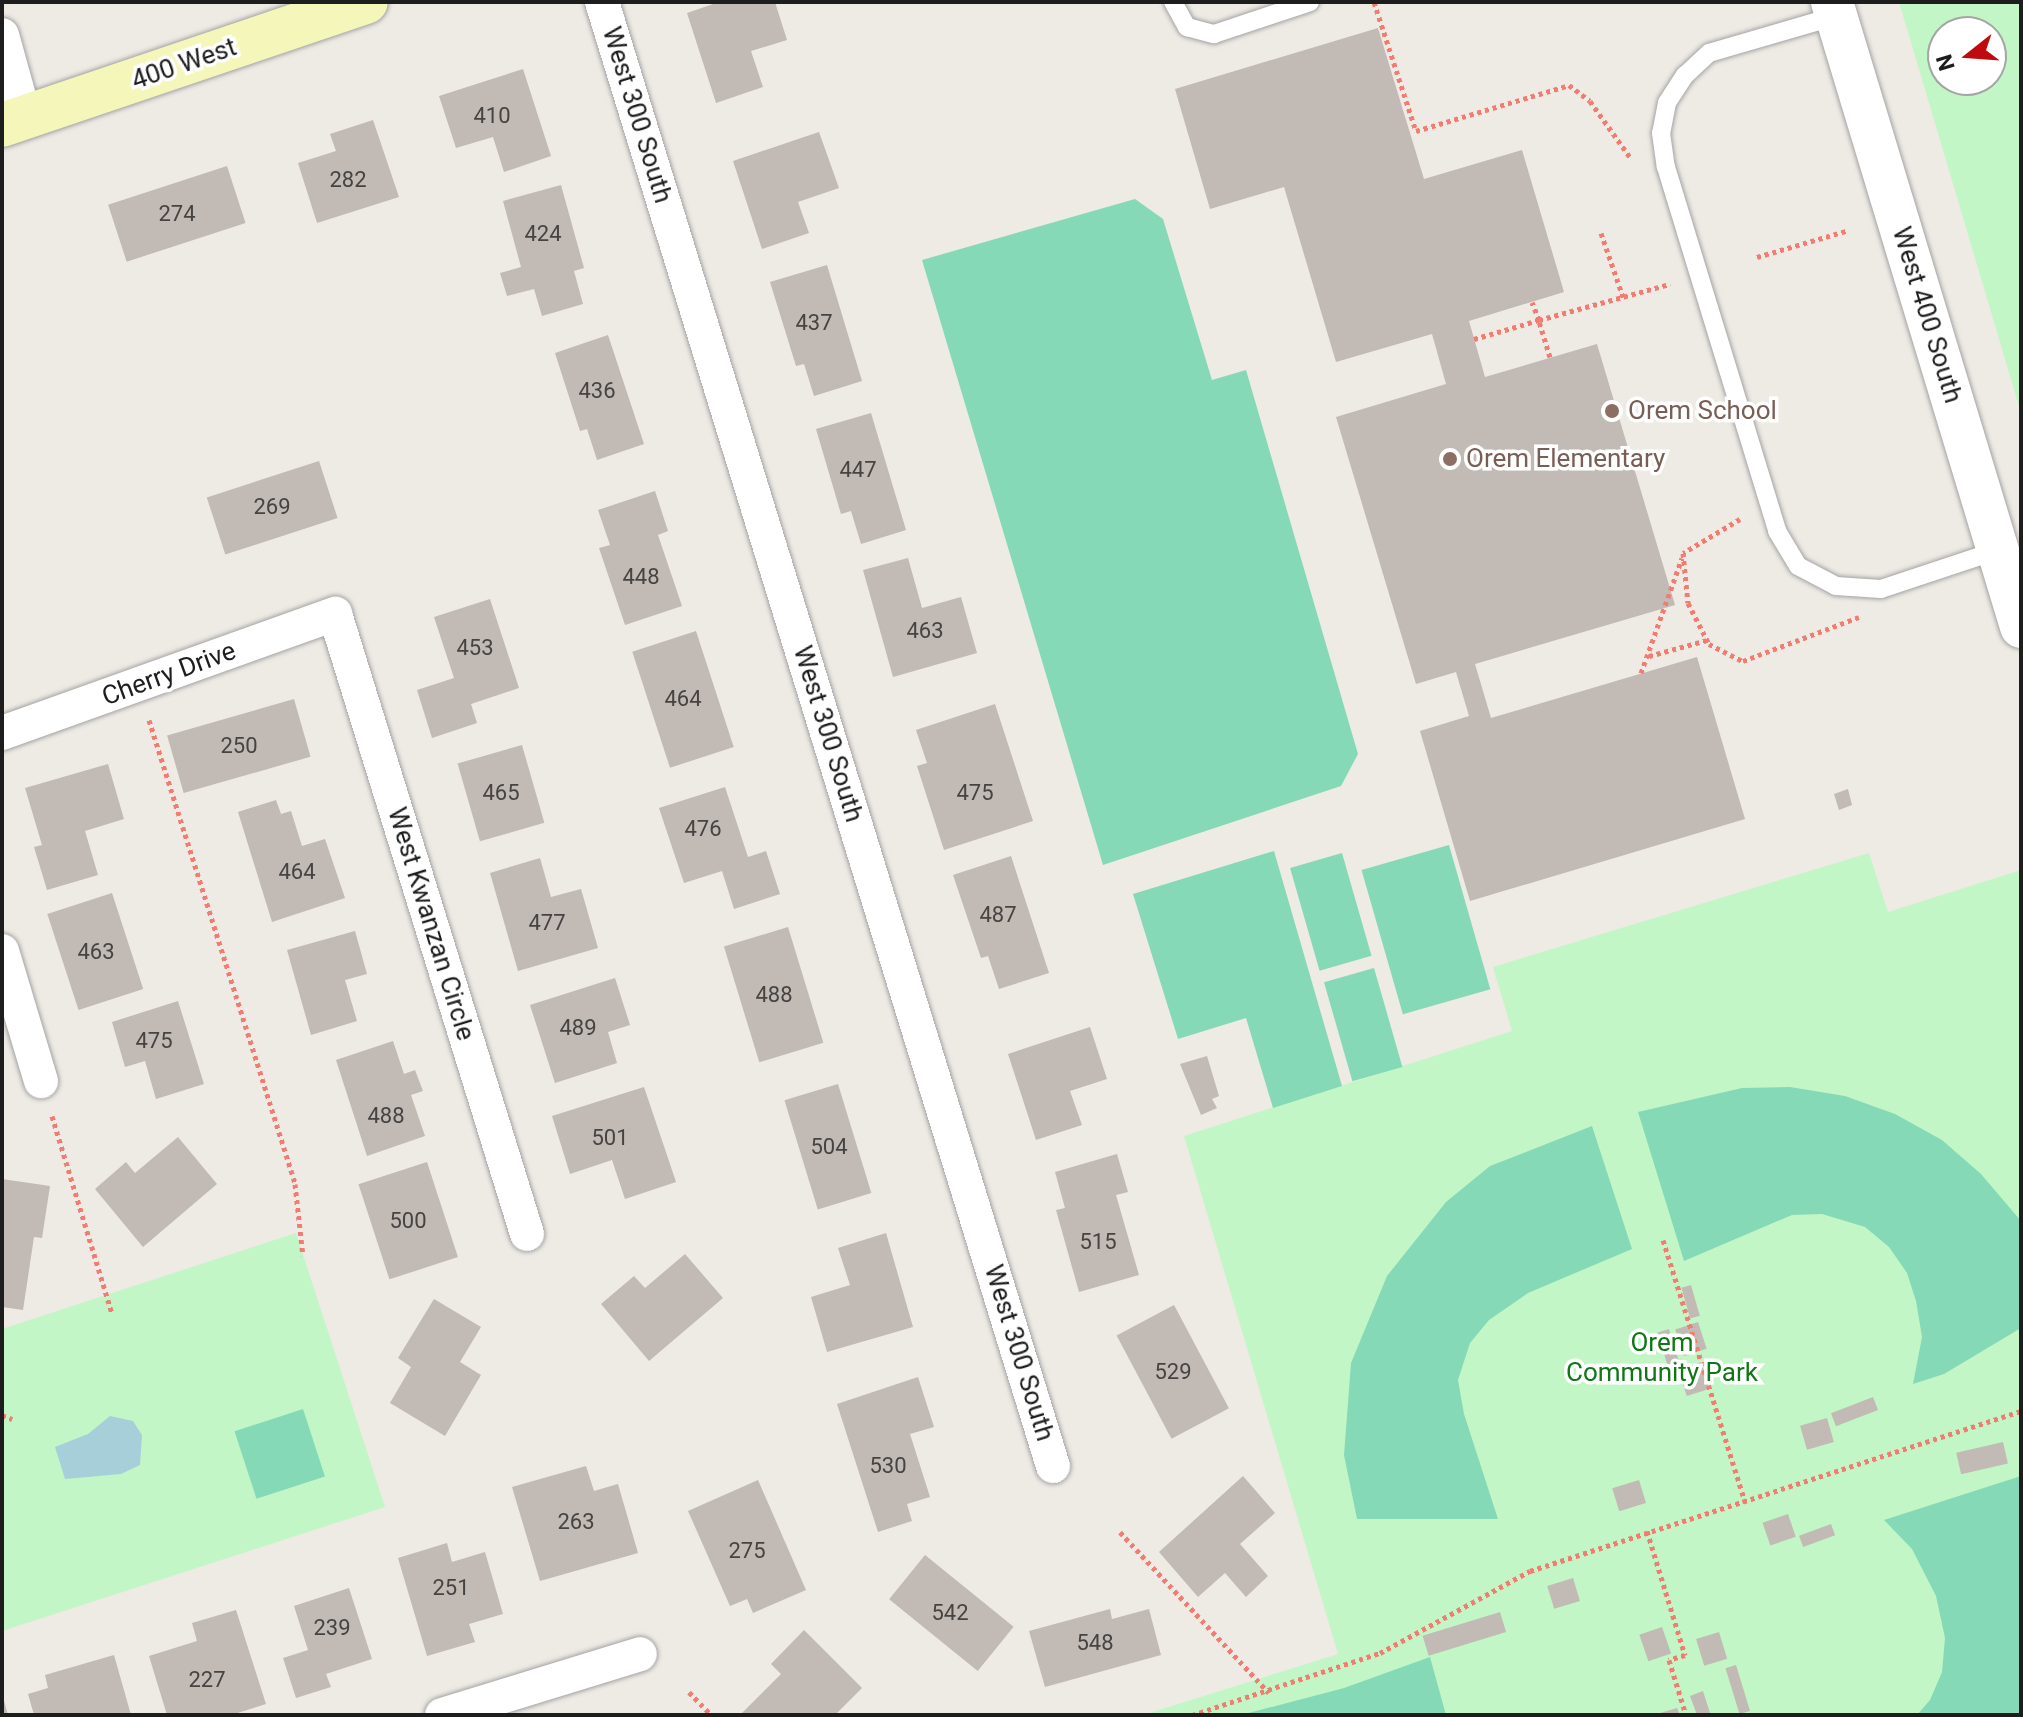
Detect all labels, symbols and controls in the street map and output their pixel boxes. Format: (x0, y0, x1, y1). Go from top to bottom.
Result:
north arrow (1927, 16, 2007, 96)
street label: West 300 South (595, 23, 679, 207)
street label: 400 West (128, 32, 240, 96)
text: N (1931, 51, 1960, 74)
house number: 410 (473, 103, 511, 129)
house number: 282 (329, 167, 367, 193)
house number: 274 (158, 201, 196, 227)
house number: 424 (524, 221, 562, 247)
street label: West 400 South (1885, 223, 1969, 407)
house number: 437 (795, 310, 833, 336)
house number: 436 (578, 378, 616, 404)
place label: Orem School (1628, 395, 1777, 427)
marker: Orem School (1603, 402, 1621, 420)
place label: Orem Elementary (1466, 443, 1665, 475)
marker: Orem Elementary (1441, 450, 1459, 468)
house number: 447 (839, 457, 877, 483)
house number: 269 (253, 494, 291, 520)
house number: 448 (622, 564, 660, 590)
house number: 463 (906, 618, 944, 644)
street label: Cherry Drive (98, 635, 240, 713)
house number: 453 (456, 635, 494, 661)
street label: West 300 South (786, 642, 870, 826)
house number: 464 (664, 686, 702, 712)
house number: 250 (220, 733, 258, 759)
house number: 465 (482, 780, 520, 806)
house number: 475 (956, 780, 994, 806)
street label: West Kwanzan Circle (381, 804, 481, 1044)
house number: 476 (684, 816, 722, 842)
house number: 464 (278, 859, 316, 885)
house number: 487 (979, 902, 1017, 928)
house number: 477 (528, 910, 566, 936)
house number: 463 (77, 939, 115, 965)
house number: 488 (755, 982, 793, 1008)
house number: 489 (559, 1015, 597, 1041)
house number: 475 (135, 1028, 173, 1054)
house number: 488 (367, 1103, 405, 1129)
house number: 501 (591, 1125, 629, 1151)
house number: 504 (810, 1134, 848, 1160)
house number: 500 (389, 1208, 427, 1234)
house number: 515 (1079, 1229, 1117, 1255)
street label: West 300 South (977, 1261, 1061, 1445)
park label: Orem Community Park (1566, 1327, 1758, 1388)
house number: 529 (1154, 1359, 1192, 1385)
house number: 530 (869, 1453, 907, 1479)
house number: 263 (557, 1509, 595, 1535)
house number: 275 (728, 1538, 766, 1564)
house number: 251 (432, 1575, 470, 1601)
house number: 542 (931, 1600, 969, 1626)
house number: 239 (313, 1615, 351, 1641)
house number: 548 (1076, 1630, 1114, 1656)
house number: 227 (188, 1667, 226, 1693)

